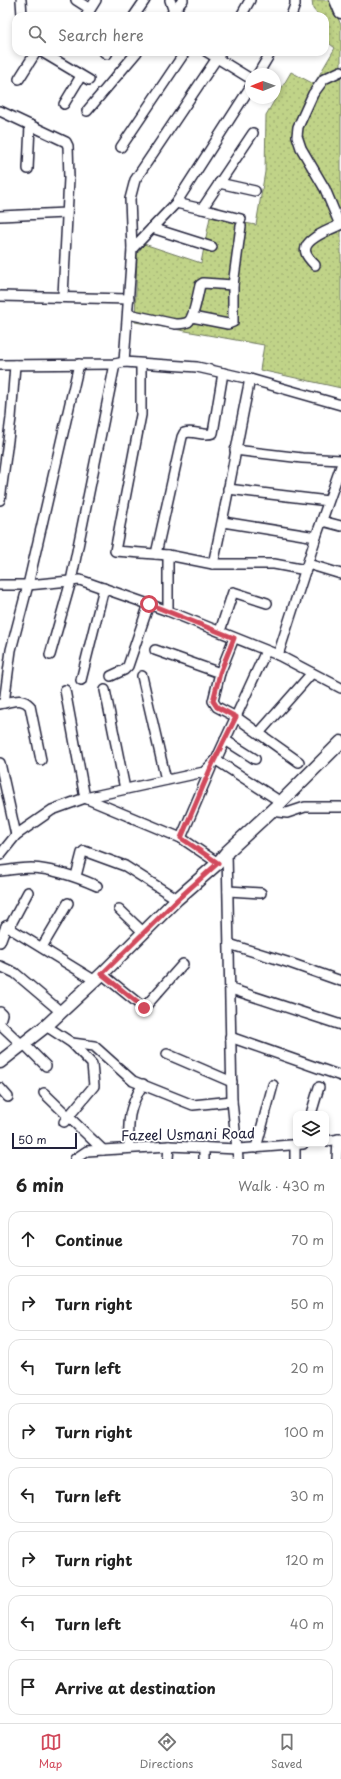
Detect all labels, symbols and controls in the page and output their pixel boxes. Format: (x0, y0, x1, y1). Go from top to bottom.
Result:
search box (12, 12, 329, 56)
icon: search (26, 23, 48, 45)
text: Search here (58, 23, 144, 46)
north arrow (245, 68, 281, 104)
route start (140, 595, 158, 613)
route end (135, 999, 153, 1017)
map controls (293, 1111, 329, 1147)
button: layers (293, 1111, 329, 1147)
street label: Fazeel Usmani Road (121, 1122, 255, 1146)
scale bar (12, 1131, 77, 1150)
text: 50 m (18, 1131, 47, 1148)
text: 6 min (16, 1172, 64, 1198)
text: Walk · 430 m (238, 1176, 325, 1195)
icon: ahead (17, 1228, 39, 1250)
text: Continue (55, 1228, 123, 1251)
text: 70 m (291, 1230, 324, 1249)
icon: right (17, 1292, 39, 1314)
text: Turn right (55, 1292, 132, 1315)
text: 50 m (290, 1294, 324, 1313)
icon: left (17, 1356, 39, 1378)
text: Turn left (55, 1356, 121, 1379)
text: 20 m (290, 1358, 324, 1377)
icon: right (17, 1420, 39, 1442)
text: Turn right (55, 1420, 132, 1443)
text: 100 m (284, 1422, 324, 1441)
icon: left (17, 1484, 39, 1506)
text: Turn left (55, 1484, 121, 1507)
text: 30 m (290, 1486, 324, 1505)
icon: right (17, 1548, 39, 1570)
text: Turn right (55, 1548, 132, 1571)
text: 120 m (285, 1550, 324, 1569)
icon: left (17, 1612, 39, 1634)
text: Turn left (55, 1612, 121, 1635)
text: 40 m (290, 1614, 324, 1633)
icon: arrive (17, 1676, 39, 1698)
text: Arrive at destination (55, 1676, 216, 1699)
tab: Map (39, 1731, 62, 1772)
tab: Directions (140, 1731, 193, 1772)
tab: Saved (271, 1731, 302, 1772)

